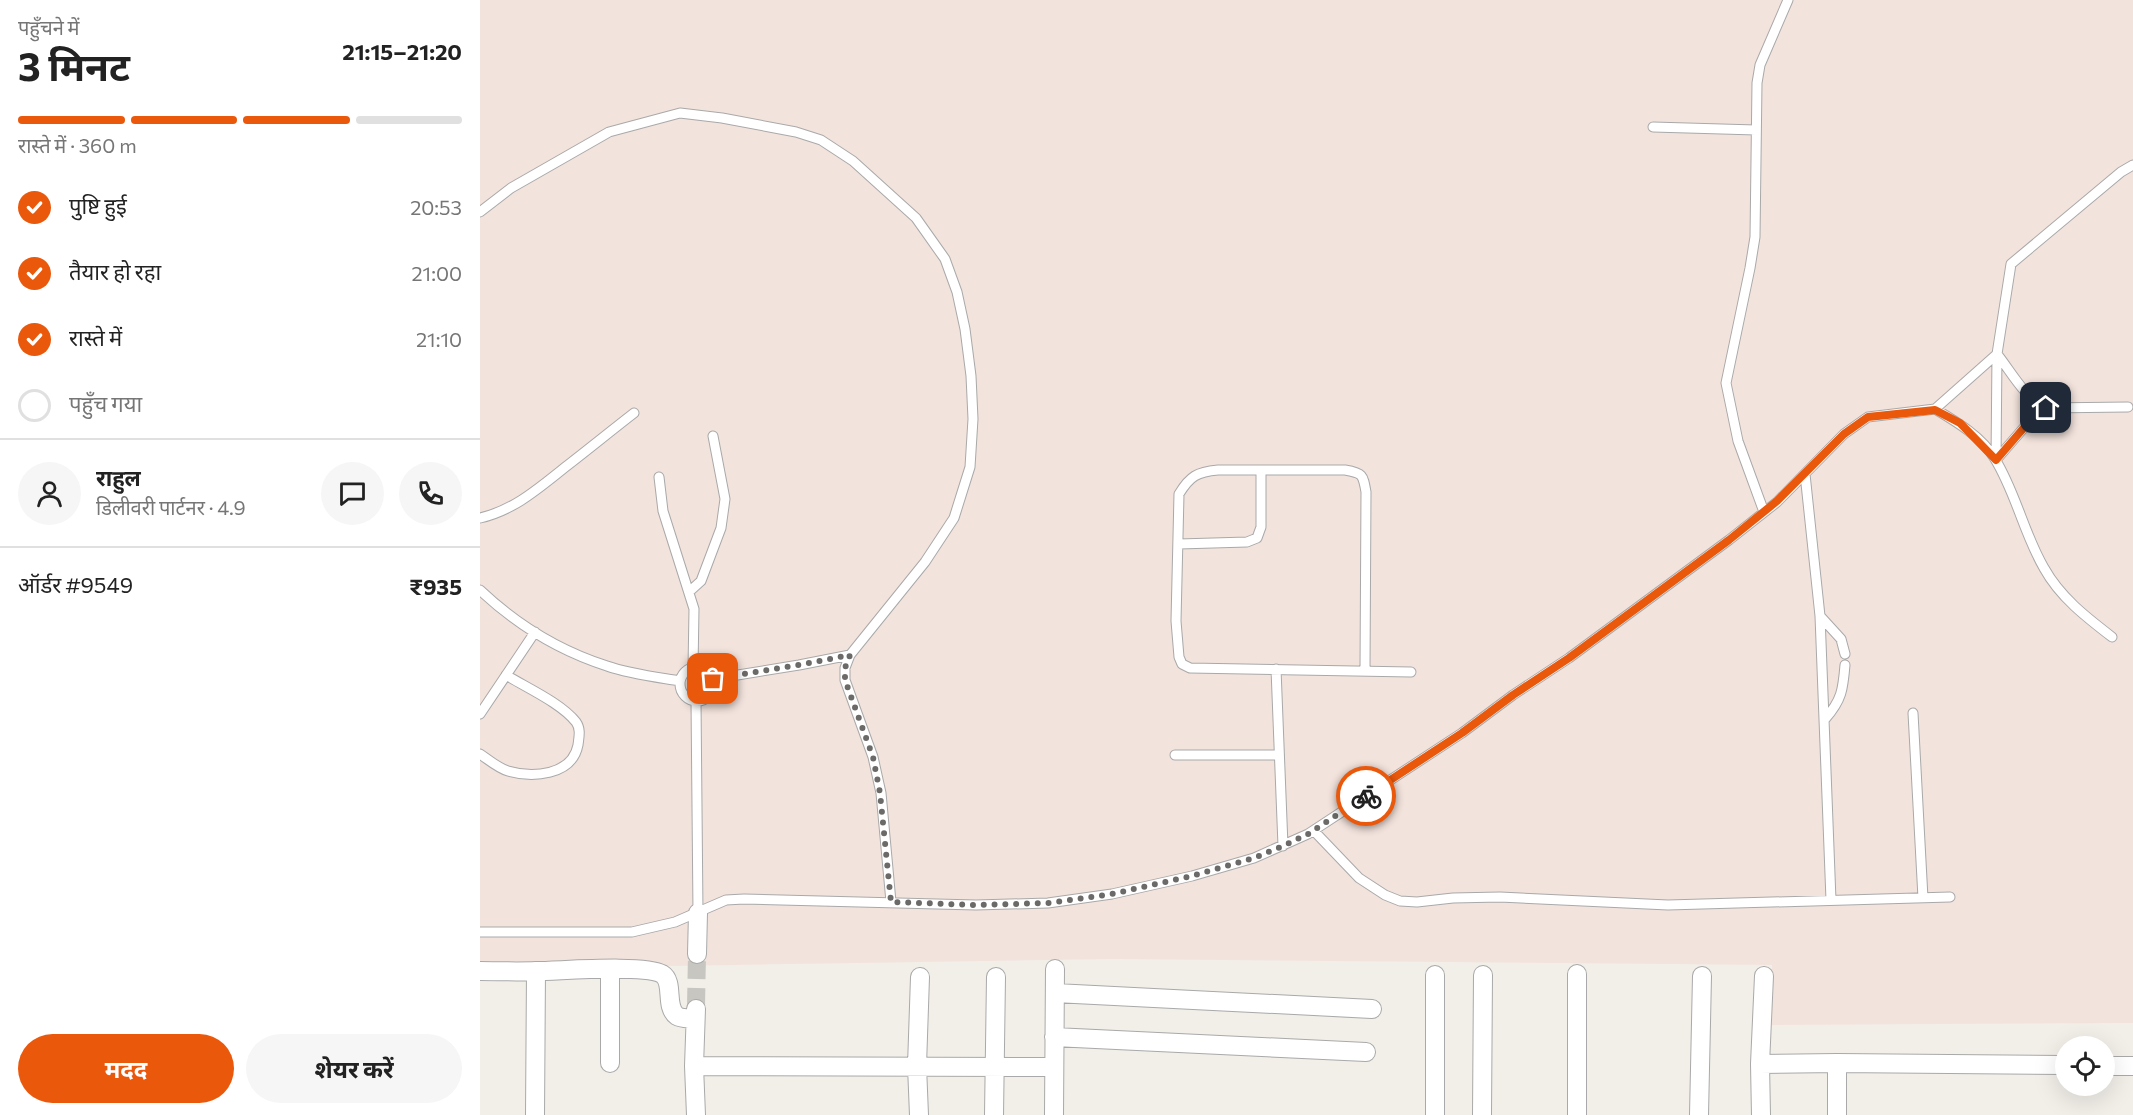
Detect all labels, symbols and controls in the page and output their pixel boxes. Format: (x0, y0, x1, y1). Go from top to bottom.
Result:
text: पहुँचने में (18, 15, 80, 39)
text: 21:15–21:20 (342, 38, 462, 65)
text: 3 मिनट (18, 41, 130, 89)
text: रास्ते में · 360 m (18, 133, 137, 157)
icon: check (18, 191, 51, 224)
text: पुष्टि हुई (69, 192, 127, 219)
text: 20:53 (410, 195, 462, 219)
icon: check (18, 257, 51, 290)
text: तैयार हो रहा (69, 258, 161, 285)
text: 21:00 (412, 261, 462, 285)
icon: check (18, 323, 51, 356)
text: रास्ते में (69, 324, 122, 351)
text: 21:10 (416, 327, 462, 351)
pin (2020, 382, 2071, 433)
text: पहुँच गया (69, 390, 142, 417)
icon: home (2029, 391, 2062, 424)
button: person (18, 462, 81, 525)
button: chat (321, 462, 384, 525)
button: phone (399, 462, 462, 525)
text: राहुल (96, 464, 141, 491)
text: डिलीवरी पार्टनर · 4.9 (96, 495, 246, 519)
text: ऑर्डर #9549 (18, 571, 133, 598)
text: ₹935 (409, 573, 462, 600)
pin (687, 653, 738, 704)
icon: bag (696, 662, 729, 695)
courier (1336, 766, 1396, 826)
icon: bike (1350, 780, 1383, 813)
button: मदद (18, 1034, 234, 1103)
button: शेयर करें (246, 1034, 462, 1103)
map controls (2055, 1036, 2115, 1096)
button: locate (2055, 1036, 2115, 1096)

